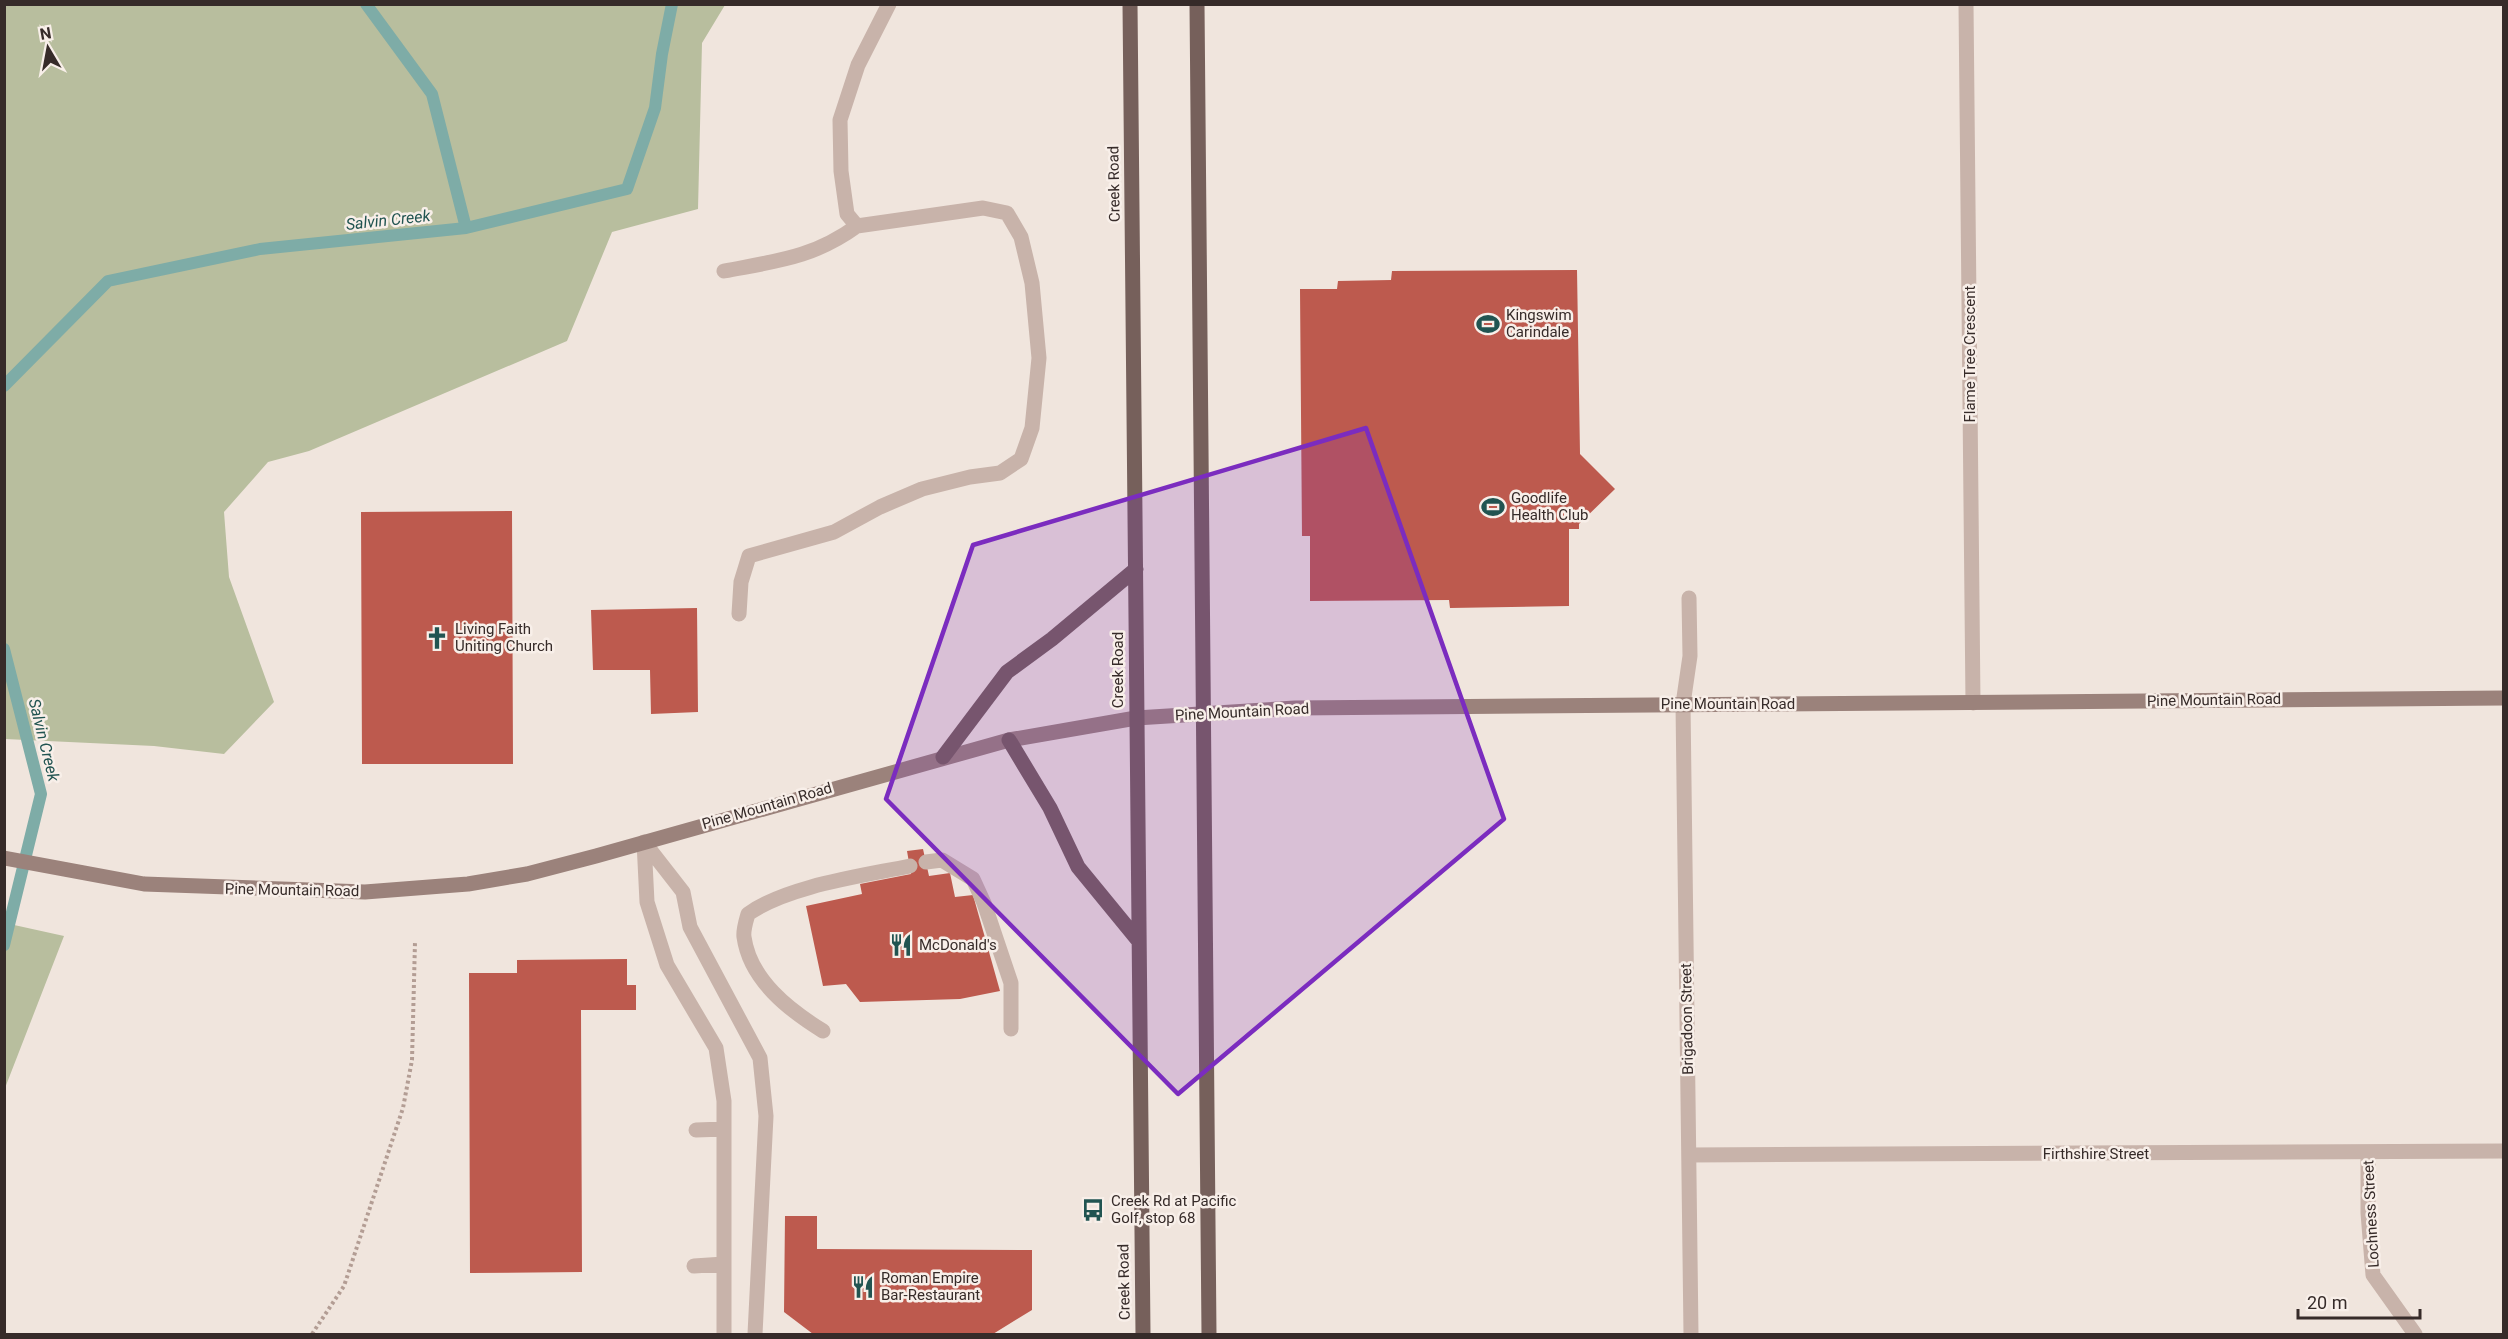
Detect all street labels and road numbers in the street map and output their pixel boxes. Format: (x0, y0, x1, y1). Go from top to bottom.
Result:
street label: Creek Road (1104, 146, 1124, 222)
street label: Flame Tree Crescent (1961, 285, 1979, 423)
street label: Creek Road (1109, 632, 1127, 708)
street label: Pine Mountain Road (2147, 690, 2281, 710)
street label: Pine Mountain Road (1661, 695, 1795, 713)
street label: Pine Mountain Road (1174, 699, 1310, 725)
street label: Pine Mountain Road (700, 779, 834, 833)
street label: Pine Mountain Road (225, 880, 359, 900)
street label: Brigadoon Street (1677, 963, 1697, 1075)
street label: Firthshire Street (2043, 1145, 2149, 1163)
street label: Lochness Street (2359, 1160, 2383, 1268)
street label: Creek Road (1114, 1244, 1134, 1320)

